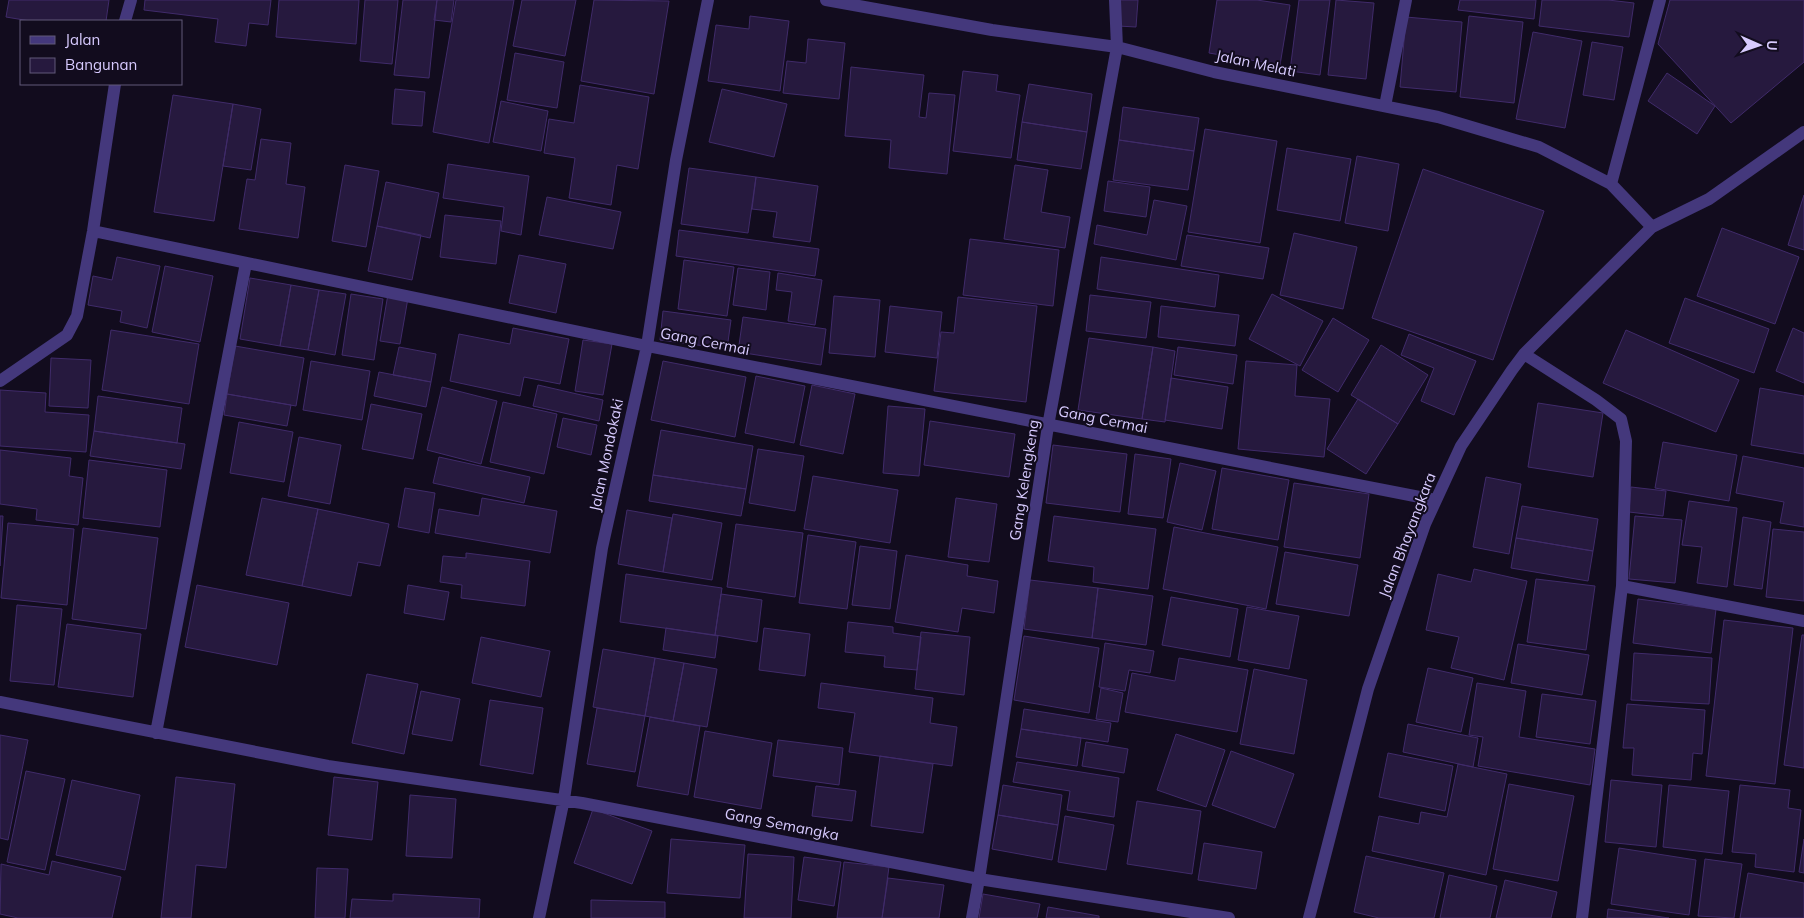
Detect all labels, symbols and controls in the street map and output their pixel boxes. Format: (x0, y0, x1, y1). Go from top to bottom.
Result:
legend (20, 20, 182, 85)
north arrow (1734, 20, 1784, 70)
text: Jalan (65, 30, 100, 49)
text: U (1763, 40, 1781, 51)
street label: Jalan Melati (1214, 45, 1298, 81)
text: Bangunan (65, 55, 137, 74)
street label: Gang Cermai (659, 323, 751, 359)
street label: Jalan Mondokaki (585, 397, 627, 513)
street label: Gang Cermai (1057, 401, 1149, 437)
street label: Gang Kelengkeng (1005, 418, 1043, 542)
street label: Jalan Bhayangkara (1374, 470, 1440, 600)
street label: Gang Semangka (723, 804, 841, 844)

